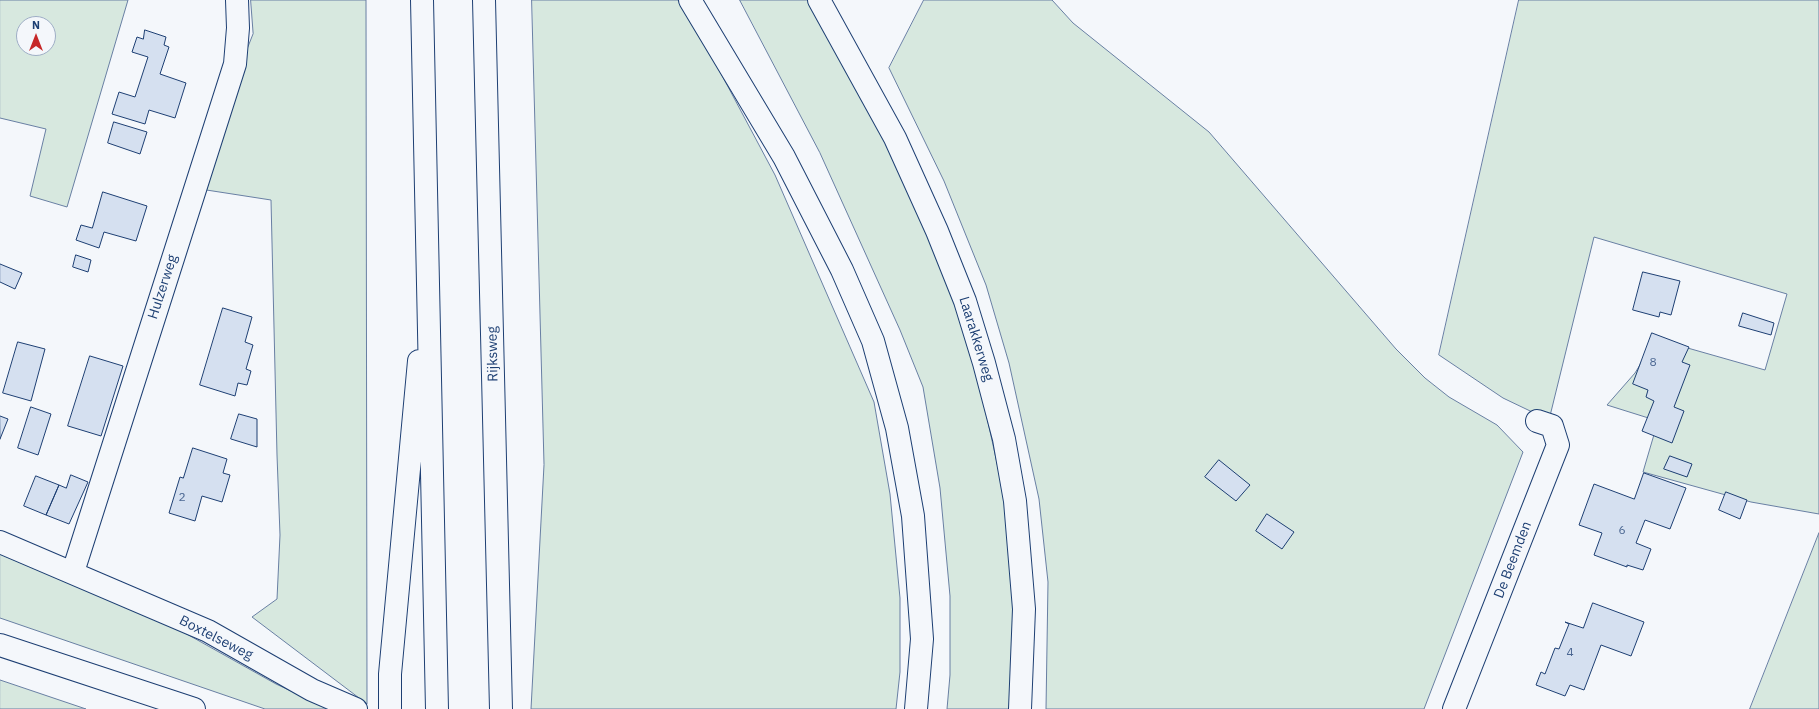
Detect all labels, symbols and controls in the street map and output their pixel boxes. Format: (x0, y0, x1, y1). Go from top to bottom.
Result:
north arrow (16, 16, 56, 56)
text: N (32, 18, 40, 32)
street label: Hulzerweg (145, 253, 181, 321)
street label: Laarakkerweg (955, 295, 997, 383)
street label: Rijksweg (484, 326, 502, 382)
house number: 8 (1649, 356, 1657, 370)
house number: 2 (178, 491, 186, 505)
street label: De Beemden (1491, 519, 1535, 601)
house number: 6 (1618, 524, 1626, 538)
street label: Boxtelseweg (176, 612, 256, 664)
house number: 4 (1566, 646, 1574, 660)

